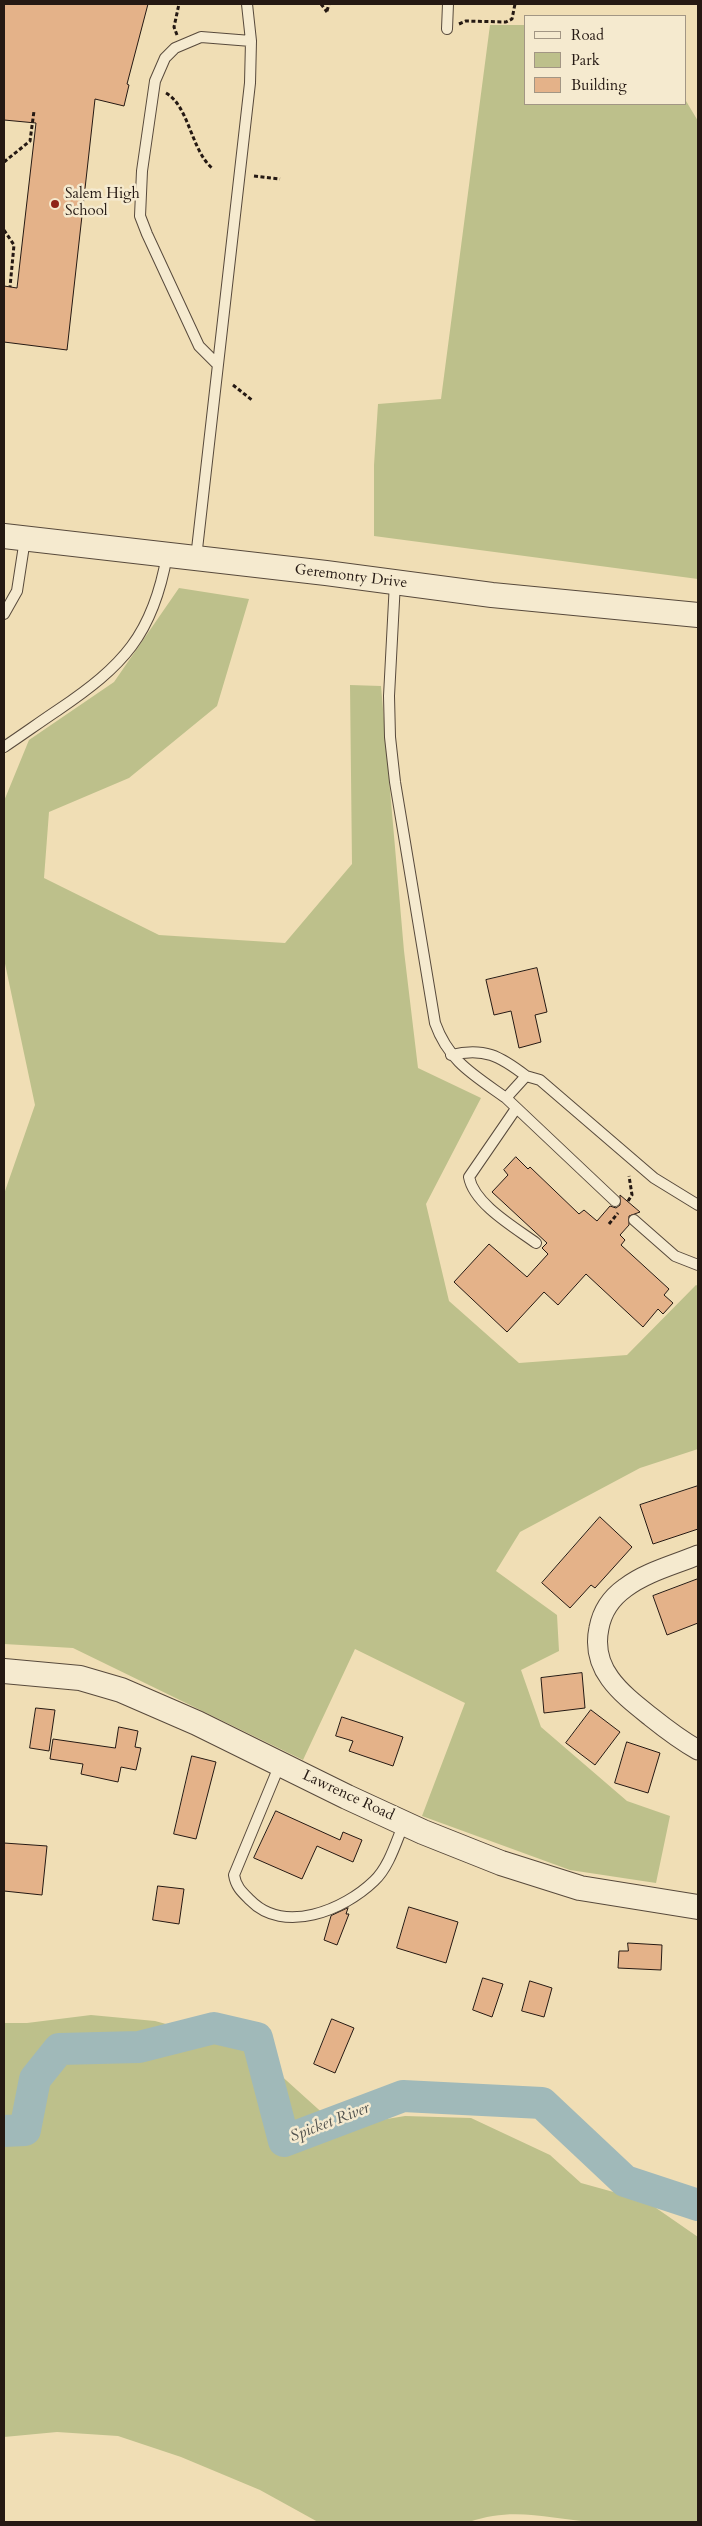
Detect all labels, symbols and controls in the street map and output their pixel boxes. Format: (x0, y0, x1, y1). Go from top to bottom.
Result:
legend (524, 15, 687, 105)
text: Road (571, 25, 604, 45)
text: Park (571, 50, 600, 70)
text: Building (571, 75, 627, 95)
place label: Salem High School (65, 186, 140, 221)
marker: Salem High School (49, 198, 61, 210)
street label: Geremonty Drive (294, 561, 408, 593)
street label: Lawrence Road (299, 1767, 397, 1825)
water label: Spicket River (288, 2099, 372, 2147)

